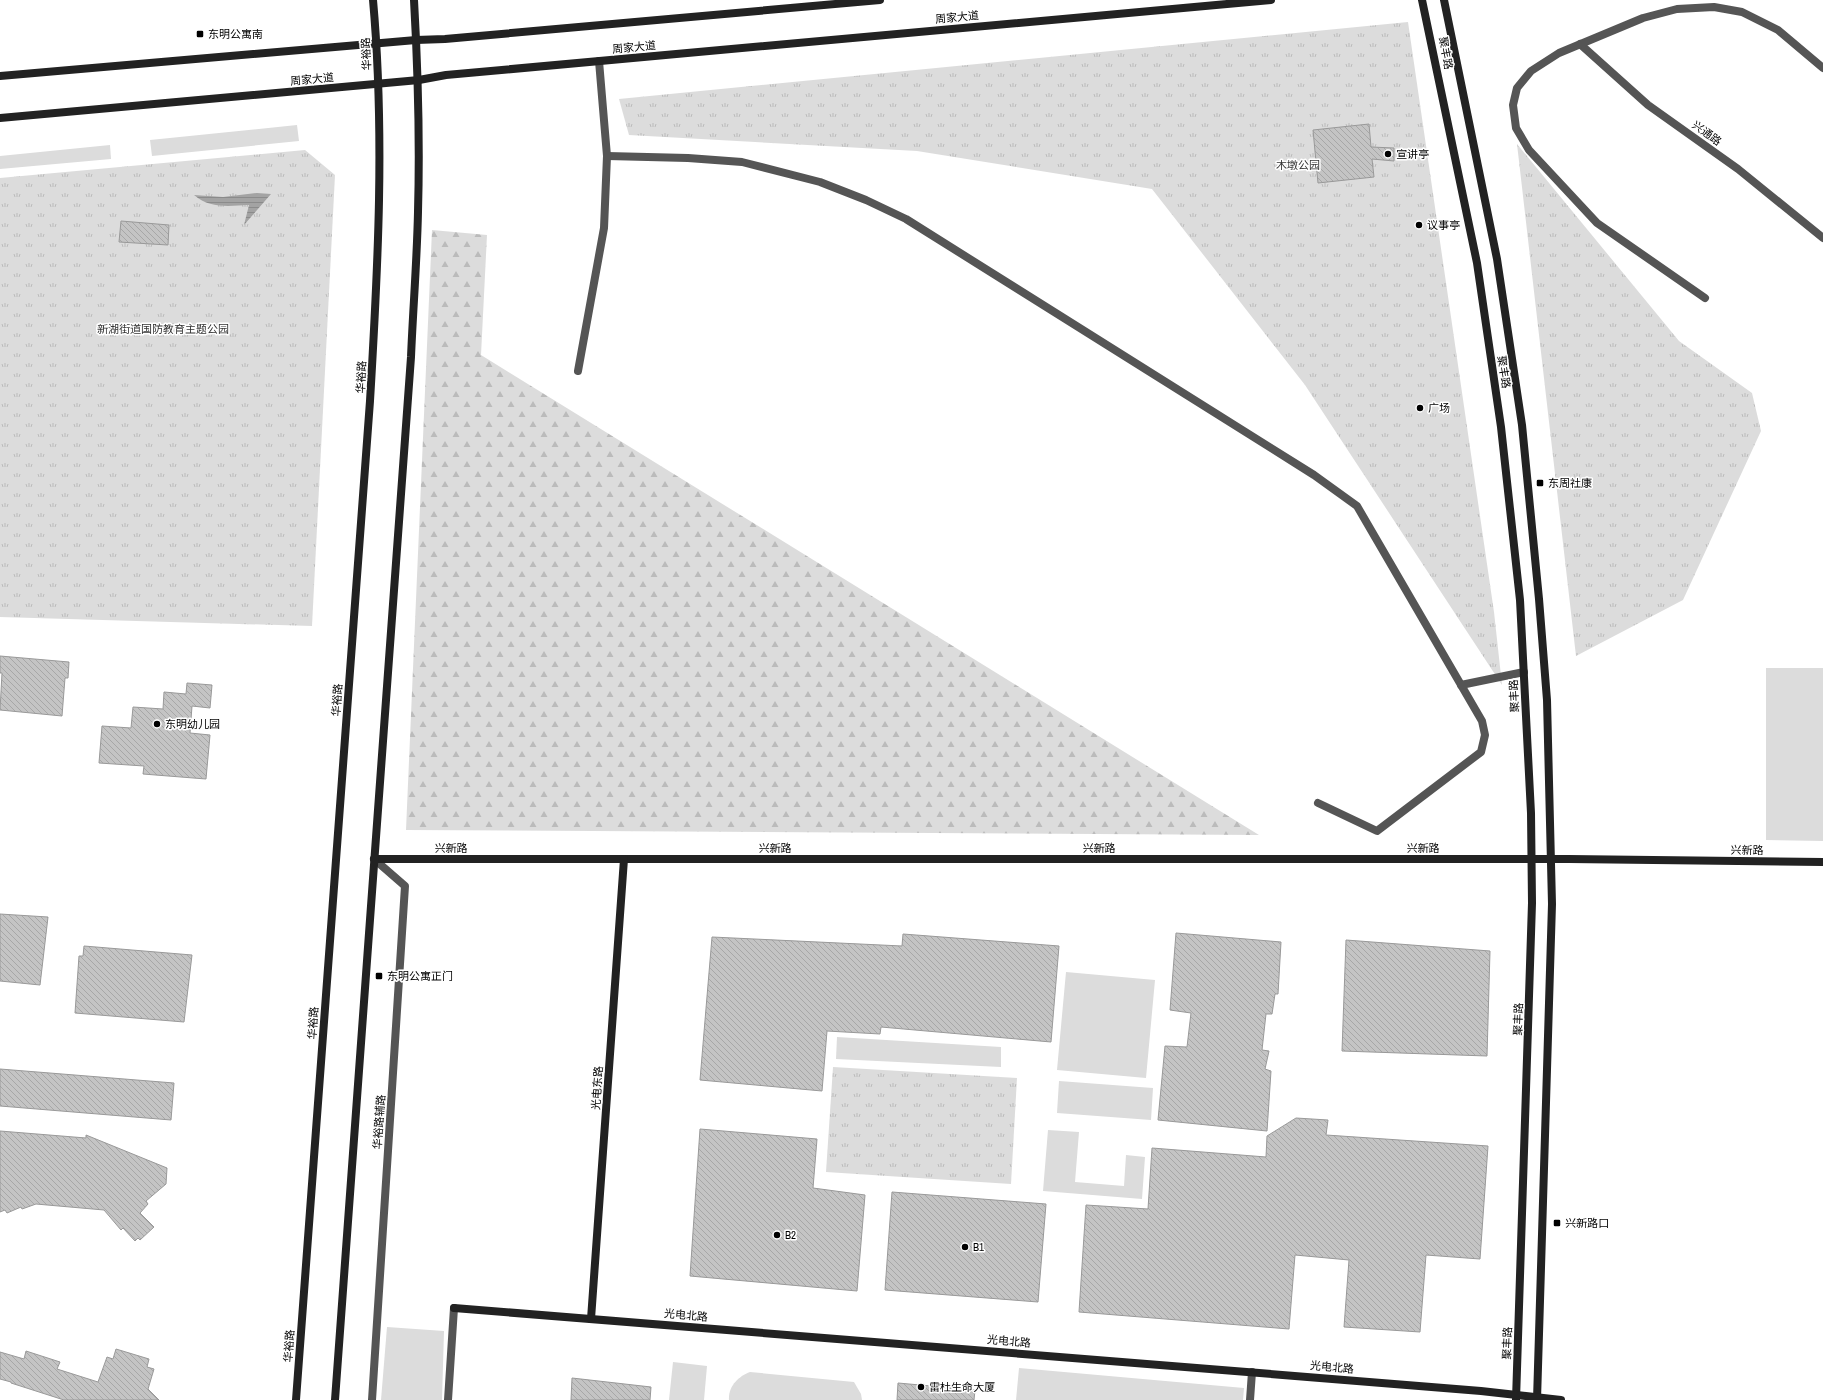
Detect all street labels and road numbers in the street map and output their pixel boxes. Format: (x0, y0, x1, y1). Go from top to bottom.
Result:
street label: 周家大道 (934, 8, 980, 26)
street label: 聚丰路 (1436, 35, 1456, 71)
street label: 华裕路 (358, 37, 374, 71)
street label: 周家大道 (611, 38, 657, 56)
street label: 周家大道 (289, 70, 335, 88)
street label: 兴通路 (1690, 118, 1724, 148)
street label: 聚丰路 (1495, 355, 1513, 389)
street label: 华裕路 (353, 360, 369, 394)
street label: 聚丰路 (1506, 679, 1522, 713)
street label: 华裕路 (329, 683, 345, 717)
street label: 兴新路 (435, 841, 468, 855)
street label: 兴新路 (759, 841, 792, 855)
street label: 兴新路 (1083, 841, 1116, 855)
street label: 兴新路 (1407, 841, 1440, 855)
street label: 兴新路 (1730, 843, 1764, 857)
street label: 聚丰路 (1510, 1002, 1526, 1036)
street label: 华裕路 (305, 1006, 321, 1040)
street label: 光电东路 (588, 1066, 606, 1110)
street label: 华裕路辅路 (370, 1094, 388, 1150)
street label: 光电北路 (663, 1306, 709, 1324)
street label: 聚丰路 (1499, 1326, 1515, 1360)
street label: 华裕路 (281, 1329, 297, 1363)
street label: 光电北路 (986, 1332, 1032, 1350)
street label: 光电北路 (1309, 1358, 1355, 1376)

